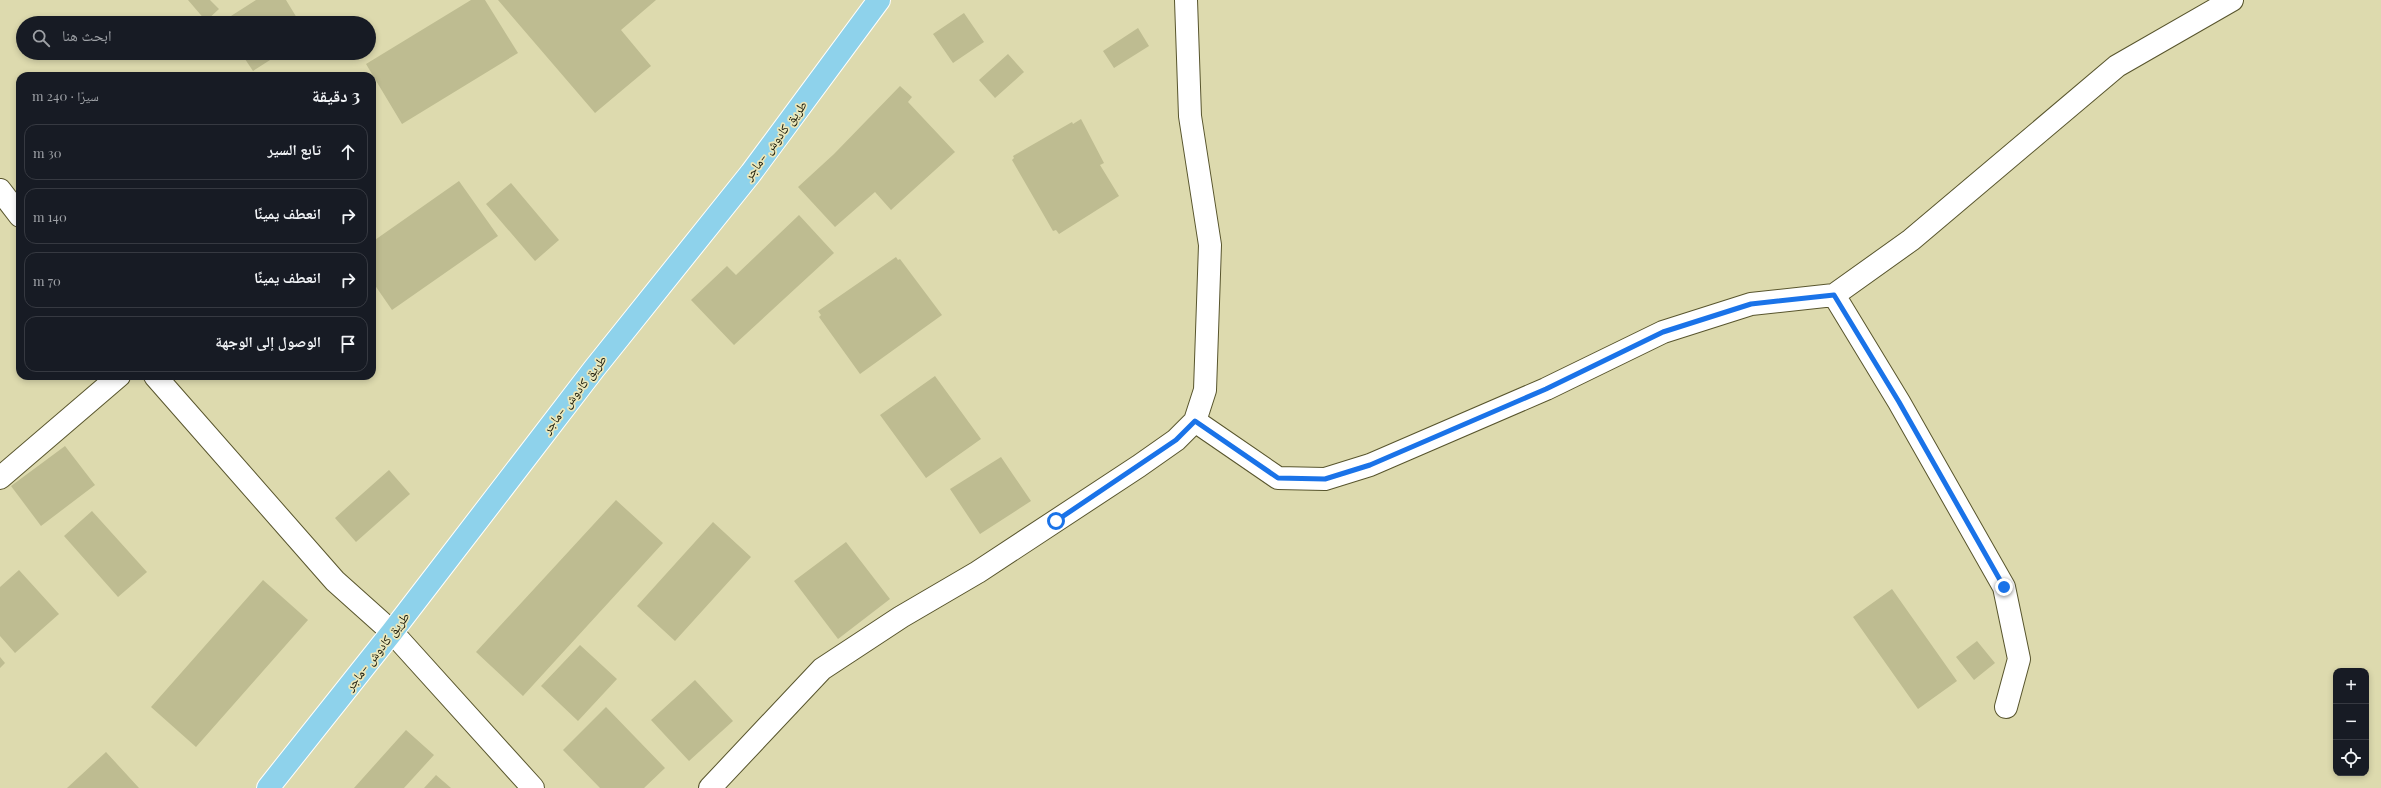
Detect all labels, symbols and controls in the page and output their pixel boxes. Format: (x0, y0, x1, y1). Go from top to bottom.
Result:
search box (16, 16, 376, 60)
text: ابحث هنا (62, 25, 111, 45)
icon: search (30, 27, 52, 49)
text: 3 دقيقة (312, 84, 360, 106)
text: سيرًا · 240 m (32, 87, 99, 104)
street label: طريق كادوش -ماجر (738, 96, 811, 184)
text: تابع السير (267, 139, 321, 159)
icon: ahead (337, 141, 359, 163)
text: 30 m (33, 144, 61, 161)
text: انعطف يمينًا (254, 203, 321, 223)
icon: right (337, 205, 359, 227)
text: 140 m (33, 208, 67, 225)
text: انعطف يمينًا (254, 267, 321, 287)
icon: right (337, 269, 359, 291)
text: 70 m (33, 272, 61, 289)
text: الوصول إلى الوجهة (215, 331, 321, 351)
icon: arrive (337, 333, 359, 355)
street label: طريق كادوش -ماجر (537, 351, 611, 438)
route start (1047, 512, 1065, 530)
route end (1995, 578, 2013, 596)
street label: طريق كادوش -ماجر (340, 608, 414, 695)
map controls (2333, 668, 2369, 776)
button: + (2333, 668, 2369, 704)
button: − (2333, 704, 2369, 740)
button: locate (2333, 740, 2369, 776)

